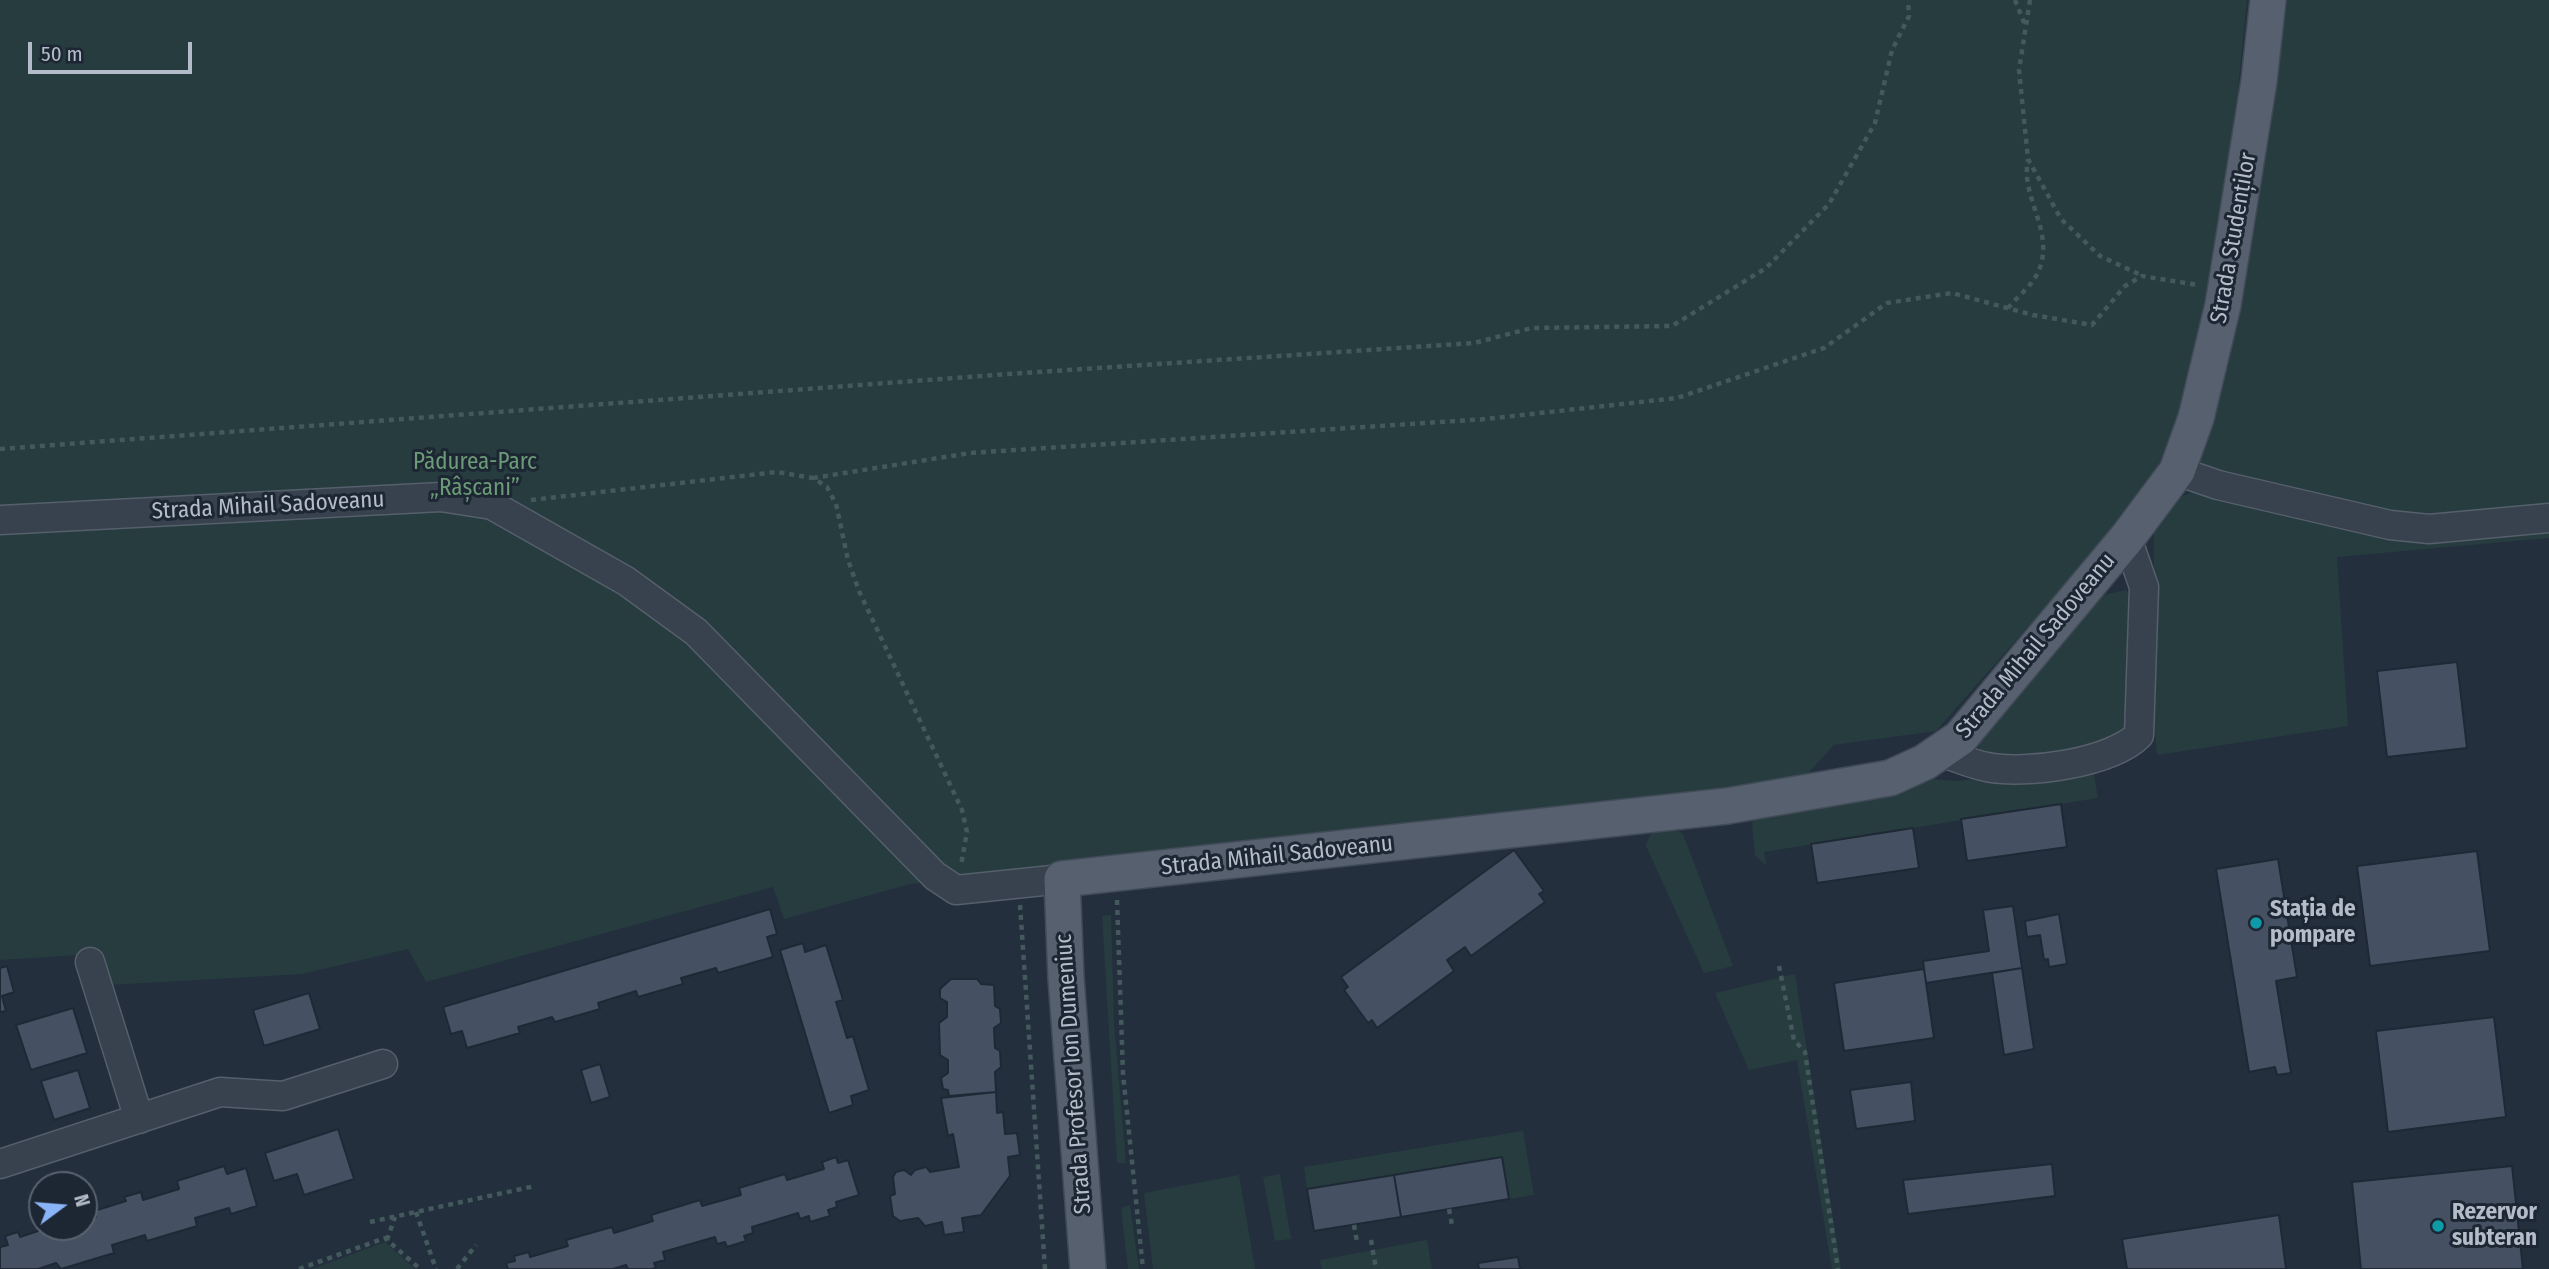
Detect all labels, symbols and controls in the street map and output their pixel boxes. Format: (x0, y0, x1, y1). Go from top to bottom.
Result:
scale bar (32, 28, 196, 72)
text: 50 m (41, 41, 83, 67)
street label: Strada Studenților (2205, 151, 2263, 325)
park label: Pădurea-Parc „Râșcani” (413, 449, 537, 503)
street label: Strada Mihail Sadoveanu (151, 486, 385, 526)
street label: Strada Mihail Sadoveanu (1951, 548, 2121, 744)
street label: Strada Mihail Sadoveanu (1160, 830, 1394, 882)
place label: Stația de pompare (2270, 896, 2356, 950)
marker: Stația de pompare (2248, 915, 2264, 931)
street label: Strada Profesor Ion Dumeniuc (1050, 933, 1098, 1215)
north arrow (28, 1171, 98, 1241)
text: N (69, 1192, 94, 1209)
place label: Rezervor subteran (2452, 1199, 2537, 1253)
marker: Rezervor subteran (2430, 1218, 2446, 1234)

